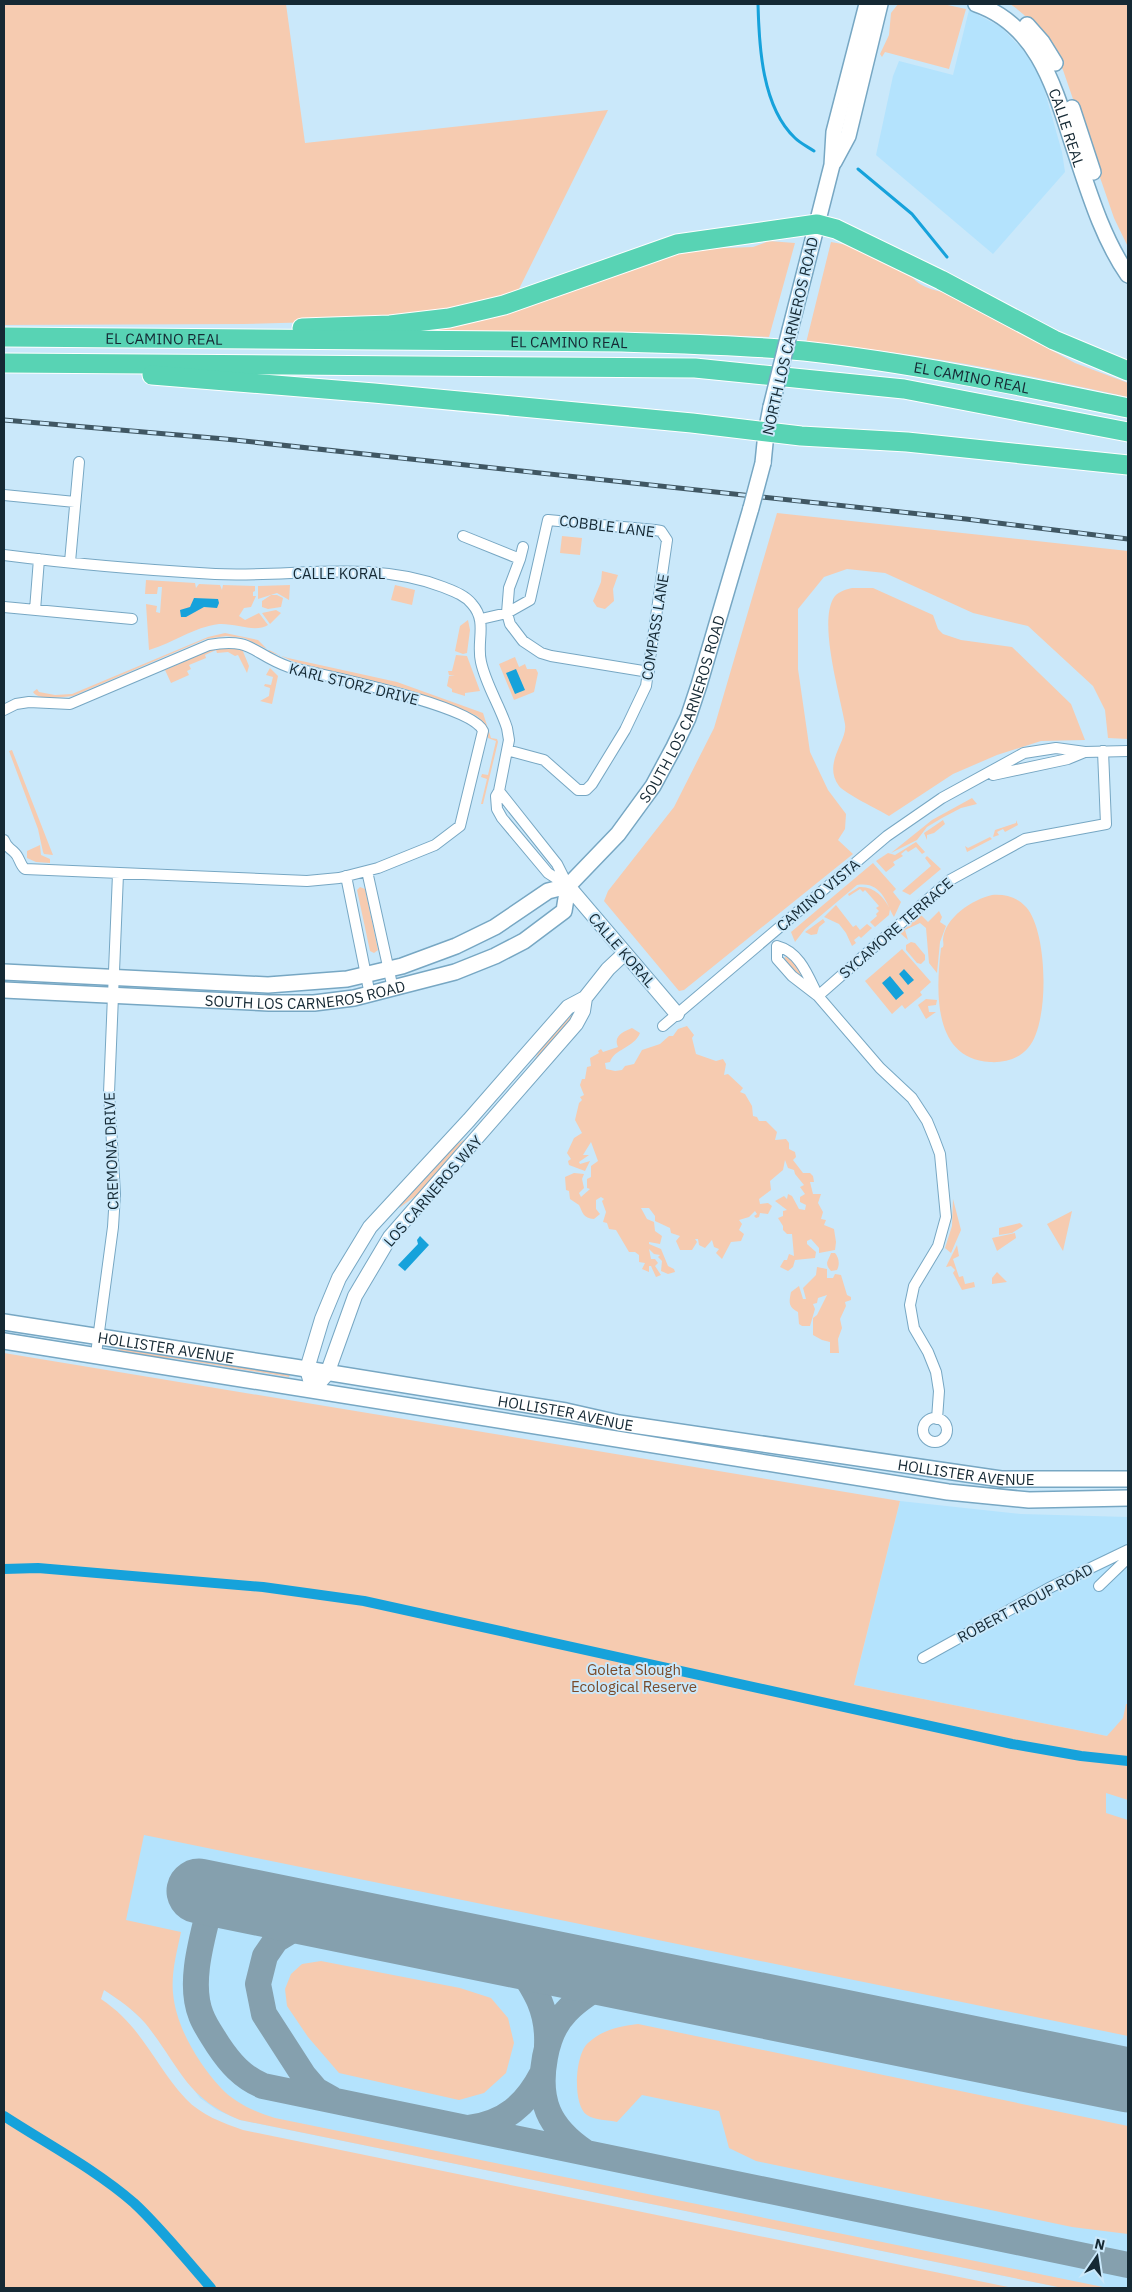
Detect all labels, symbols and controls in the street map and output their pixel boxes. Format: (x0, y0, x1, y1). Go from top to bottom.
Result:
street label: CALLE REAL (1045, 85, 1089, 170)
street label: NORTH LOS CARNEROS ROAD (758, 235, 822, 437)
street label: EL CAMINO REAL (105, 328, 223, 348)
street label: EL CAMINO REAL (510, 332, 628, 352)
street label: EL CAMINO REAL (912, 357, 1032, 397)
street label: COBBLE LANE (558, 511, 656, 541)
street label: CALLE KORAL (293, 564, 386, 583)
street label: COMPASS LANE (637, 572, 673, 682)
street label: SOUTH LOS CARNEROS ROAD (635, 613, 729, 806)
street label: KARL STORZ DRIVE (287, 659, 421, 709)
street label: CAMINO VISTA (773, 854, 864, 935)
street label: SYCAMORE TERRACE (835, 873, 957, 983)
street label: CALLE KORAL (584, 909, 660, 992)
street label: SOUTH LOS CARNEROS ROAD (204, 976, 407, 1013)
street label: CREMONA DRIVE (99, 1092, 123, 1210)
street label: LOS CARNEROS WAY (380, 1131, 487, 1250)
street label: HOLLISTER AVENUE (97, 1327, 236, 1367)
street label: HOLLISTER AVENUE (496, 1391, 635, 1435)
street label: HOLLISTER AVENUE (896, 1454, 1034, 1489)
street label: ROBERT TROUP ROAD (954, 1559, 1096, 1647)
park label: Goleta Slough Ecological Reserve (571, 1660, 697, 1696)
north arrow (1072, 2232, 1122, 2282)
text: N (1093, 2234, 1107, 2254)

